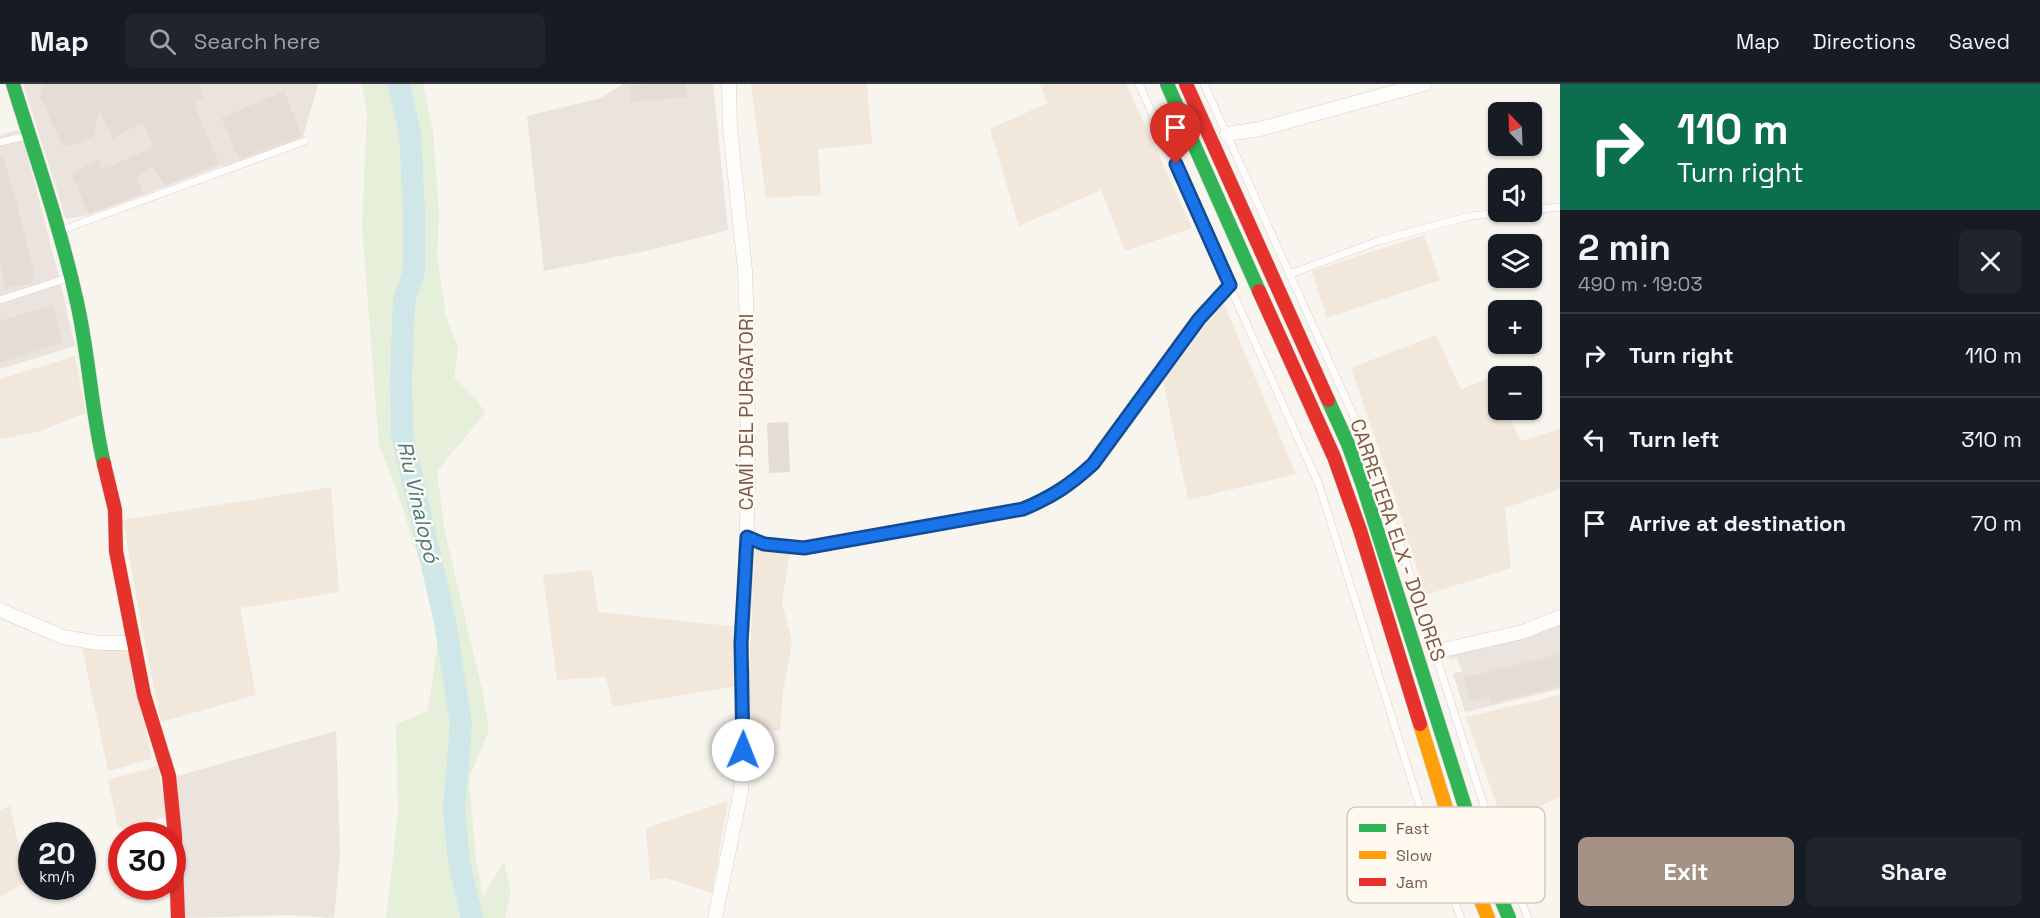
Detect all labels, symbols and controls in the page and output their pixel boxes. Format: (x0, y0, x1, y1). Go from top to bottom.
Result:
search box (125, 14, 545, 68)
text: Map (30, 23, 89, 59)
icon: search (146, 25, 179, 58)
text: Search here (194, 27, 321, 55)
text: Map (1736, 28, 1780, 55)
text: Directions (1813, 28, 1916, 55)
text: Saved (1949, 28, 2010, 55)
pin (1150, 102, 1201, 164)
north arrow (1488, 102, 1542, 156)
map controls (1488, 102, 1542, 420)
text: 110 m (1677, 103, 1789, 156)
icon: right (1578, 108, 1656, 186)
icon: arrive (1159, 111, 1192, 144)
text: Turn right (1677, 155, 1804, 190)
button: sound (1488, 168, 1542, 222)
text: 2 min (1578, 225, 1671, 271)
button: close (1959, 230, 2022, 293)
button: layers (1488, 234, 1542, 288)
text: 490 m · 19:03 (1578, 271, 1702, 297)
button: + (1488, 300, 1542, 354)
street label: CAMÍ DEL PURGATORI (733, 314, 759, 510)
icon: right (1578, 339, 1611, 372)
text: Turn right (1629, 341, 1734, 369)
text: 110 m (1965, 341, 2022, 369)
button: − (1488, 366, 1542, 420)
street label: CARRETERA ELX - DOLORES (1344, 415, 1452, 665)
icon: left (1578, 423, 1611, 456)
text: Turn left (1629, 425, 1719, 453)
text: 310 m (1961, 425, 2022, 453)
water label: Riu Vinalopó (391, 438, 446, 566)
icon: arrive (1578, 507, 1611, 540)
text: Arrive at destination (1629, 509, 1846, 537)
text: 70 m (1971, 509, 2022, 537)
position arrow (711, 718, 775, 782)
legend (1347, 807, 1545, 903)
text: Fast (1396, 818, 1429, 839)
speed limit sign: 30 (108, 822, 186, 900)
text: 20 (38, 834, 76, 873)
button: Exit (1578, 837, 1794, 906)
button: Share (1806, 837, 2022, 906)
text: Slow (1396, 845, 1432, 866)
text: km/h (39, 867, 75, 886)
text: Jam (1396, 872, 1428, 893)

